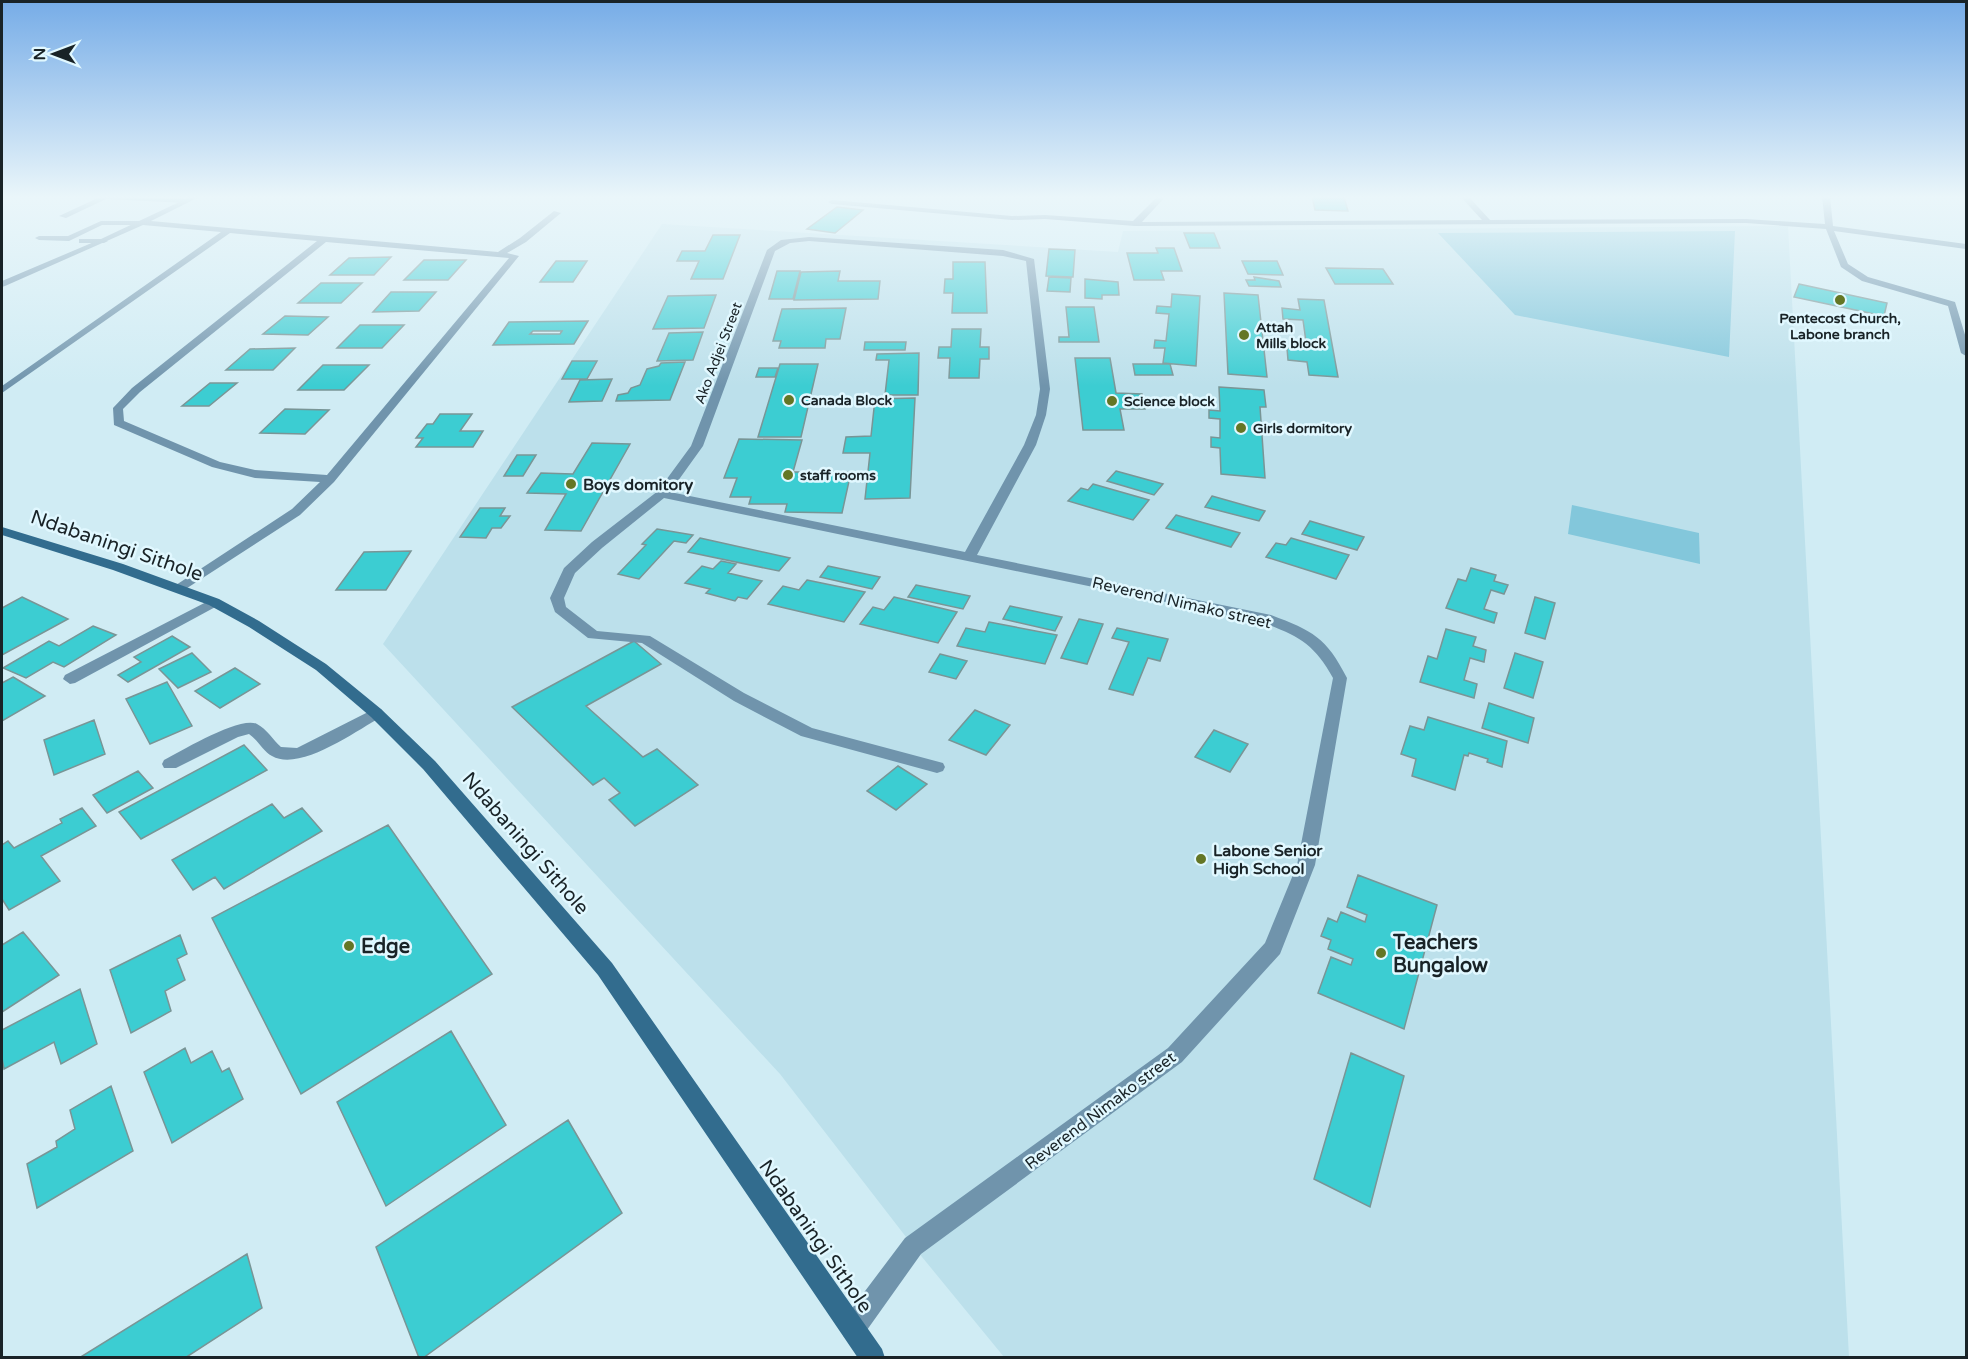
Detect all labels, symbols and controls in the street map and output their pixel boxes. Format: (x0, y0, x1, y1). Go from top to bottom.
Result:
north arrow (24, 24, 84, 84)
text: N (30, 48, 50, 60)
marker: Pentecost Church, Labone branch (1833, 293, 1847, 307)
street label: Ako Adjei Street (691, 299, 746, 407)
place label: Pentecost Church, Labone branch (1779, 310, 1901, 343)
place label: Attah Mills block (1256, 319, 1326, 352)
marker: Attah Mills block (1237, 328, 1251, 342)
place label: Canada Block (801, 392, 892, 409)
marker: Canada Block (782, 393, 796, 407)
place label: Science block (1124, 393, 1215, 410)
marker: Science block (1105, 394, 1119, 408)
place label: Girls dormitory (1253, 420, 1352, 437)
marker: Girls dormitory (1234, 421, 1248, 435)
place label: staff rooms (800, 467, 876, 484)
marker: staff rooms (781, 468, 795, 482)
place label: Boys domitory (583, 475, 693, 495)
marker: Boys domitory (564, 477, 578, 491)
street label: Ndabaningi Sithole (27, 505, 206, 587)
street label: Reverend Nimako street (1090, 573, 1273, 633)
street label: Ndabaningi Sithole (457, 767, 594, 920)
place label: Labone Senior High School (1213, 841, 1323, 879)
marker: Labone Senior High School (1194, 852, 1208, 866)
place label: Teachers Bungalow (1392, 931, 1488, 978)
place label: Edge (361, 935, 410, 959)
marker: Edge (342, 939, 356, 953)
marker: Teachers Bungalow (1374, 946, 1388, 960)
street label: Reverend Nimako street (1021, 1048, 1180, 1174)
street label: Ndabaningi Sithole (753, 1156, 877, 1318)

